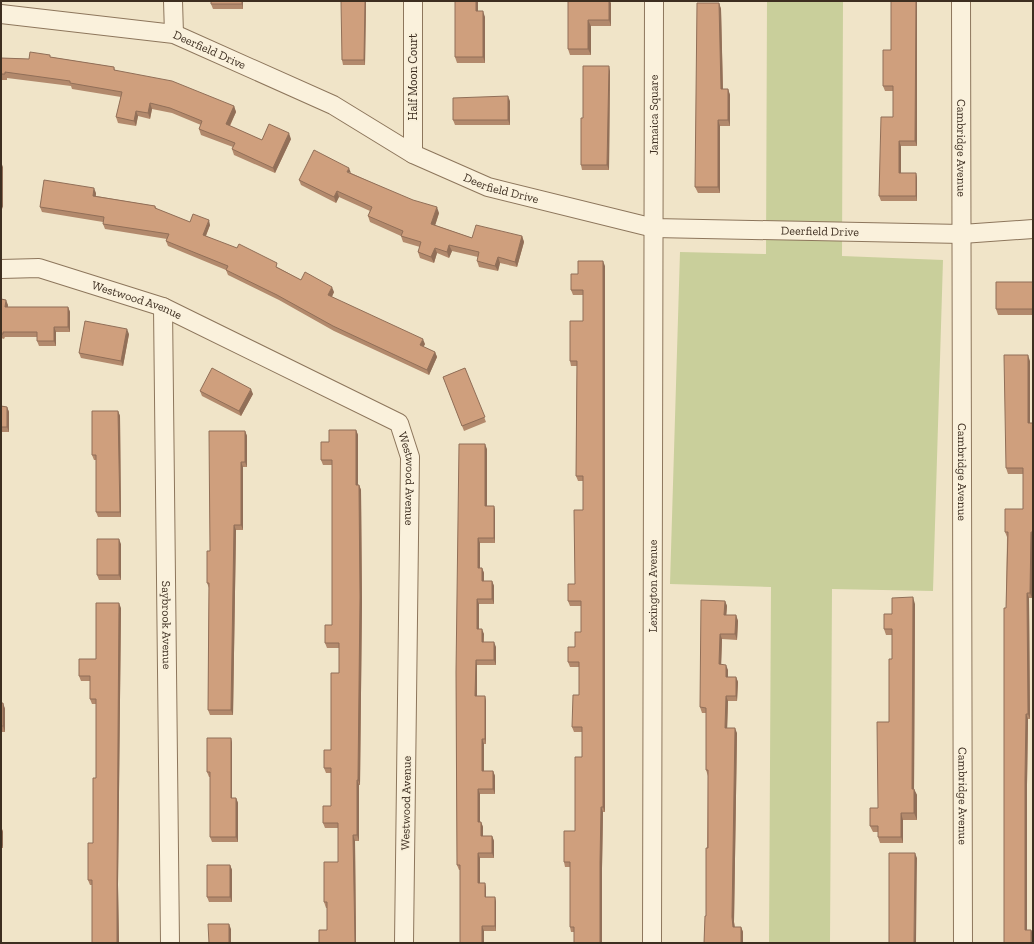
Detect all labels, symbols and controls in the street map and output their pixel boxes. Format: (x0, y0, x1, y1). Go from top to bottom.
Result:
street label: Deerfield Drive (171, 28, 248, 72)
street label: Half Moon Court (406, 33, 420, 120)
street label: Jamaica Square (647, 74, 661, 155)
street label: Cambridge Avenue (954, 99, 968, 197)
street label: Deerfield Drive (461, 170, 541, 206)
street label: Deerfield Drive (781, 223, 859, 239)
street label: Westwood Avenue (90, 278, 185, 322)
street label: Cambridge Avenue (955, 423, 969, 521)
street label: Westwood Avenue (395, 430, 417, 526)
street label: Lexington Avenue (646, 539, 660, 633)
street label: Saybrook Avenue (159, 581, 174, 670)
street label: Cambridge Avenue (956, 747, 970, 845)
street label: Westwood Avenue (398, 755, 414, 850)

